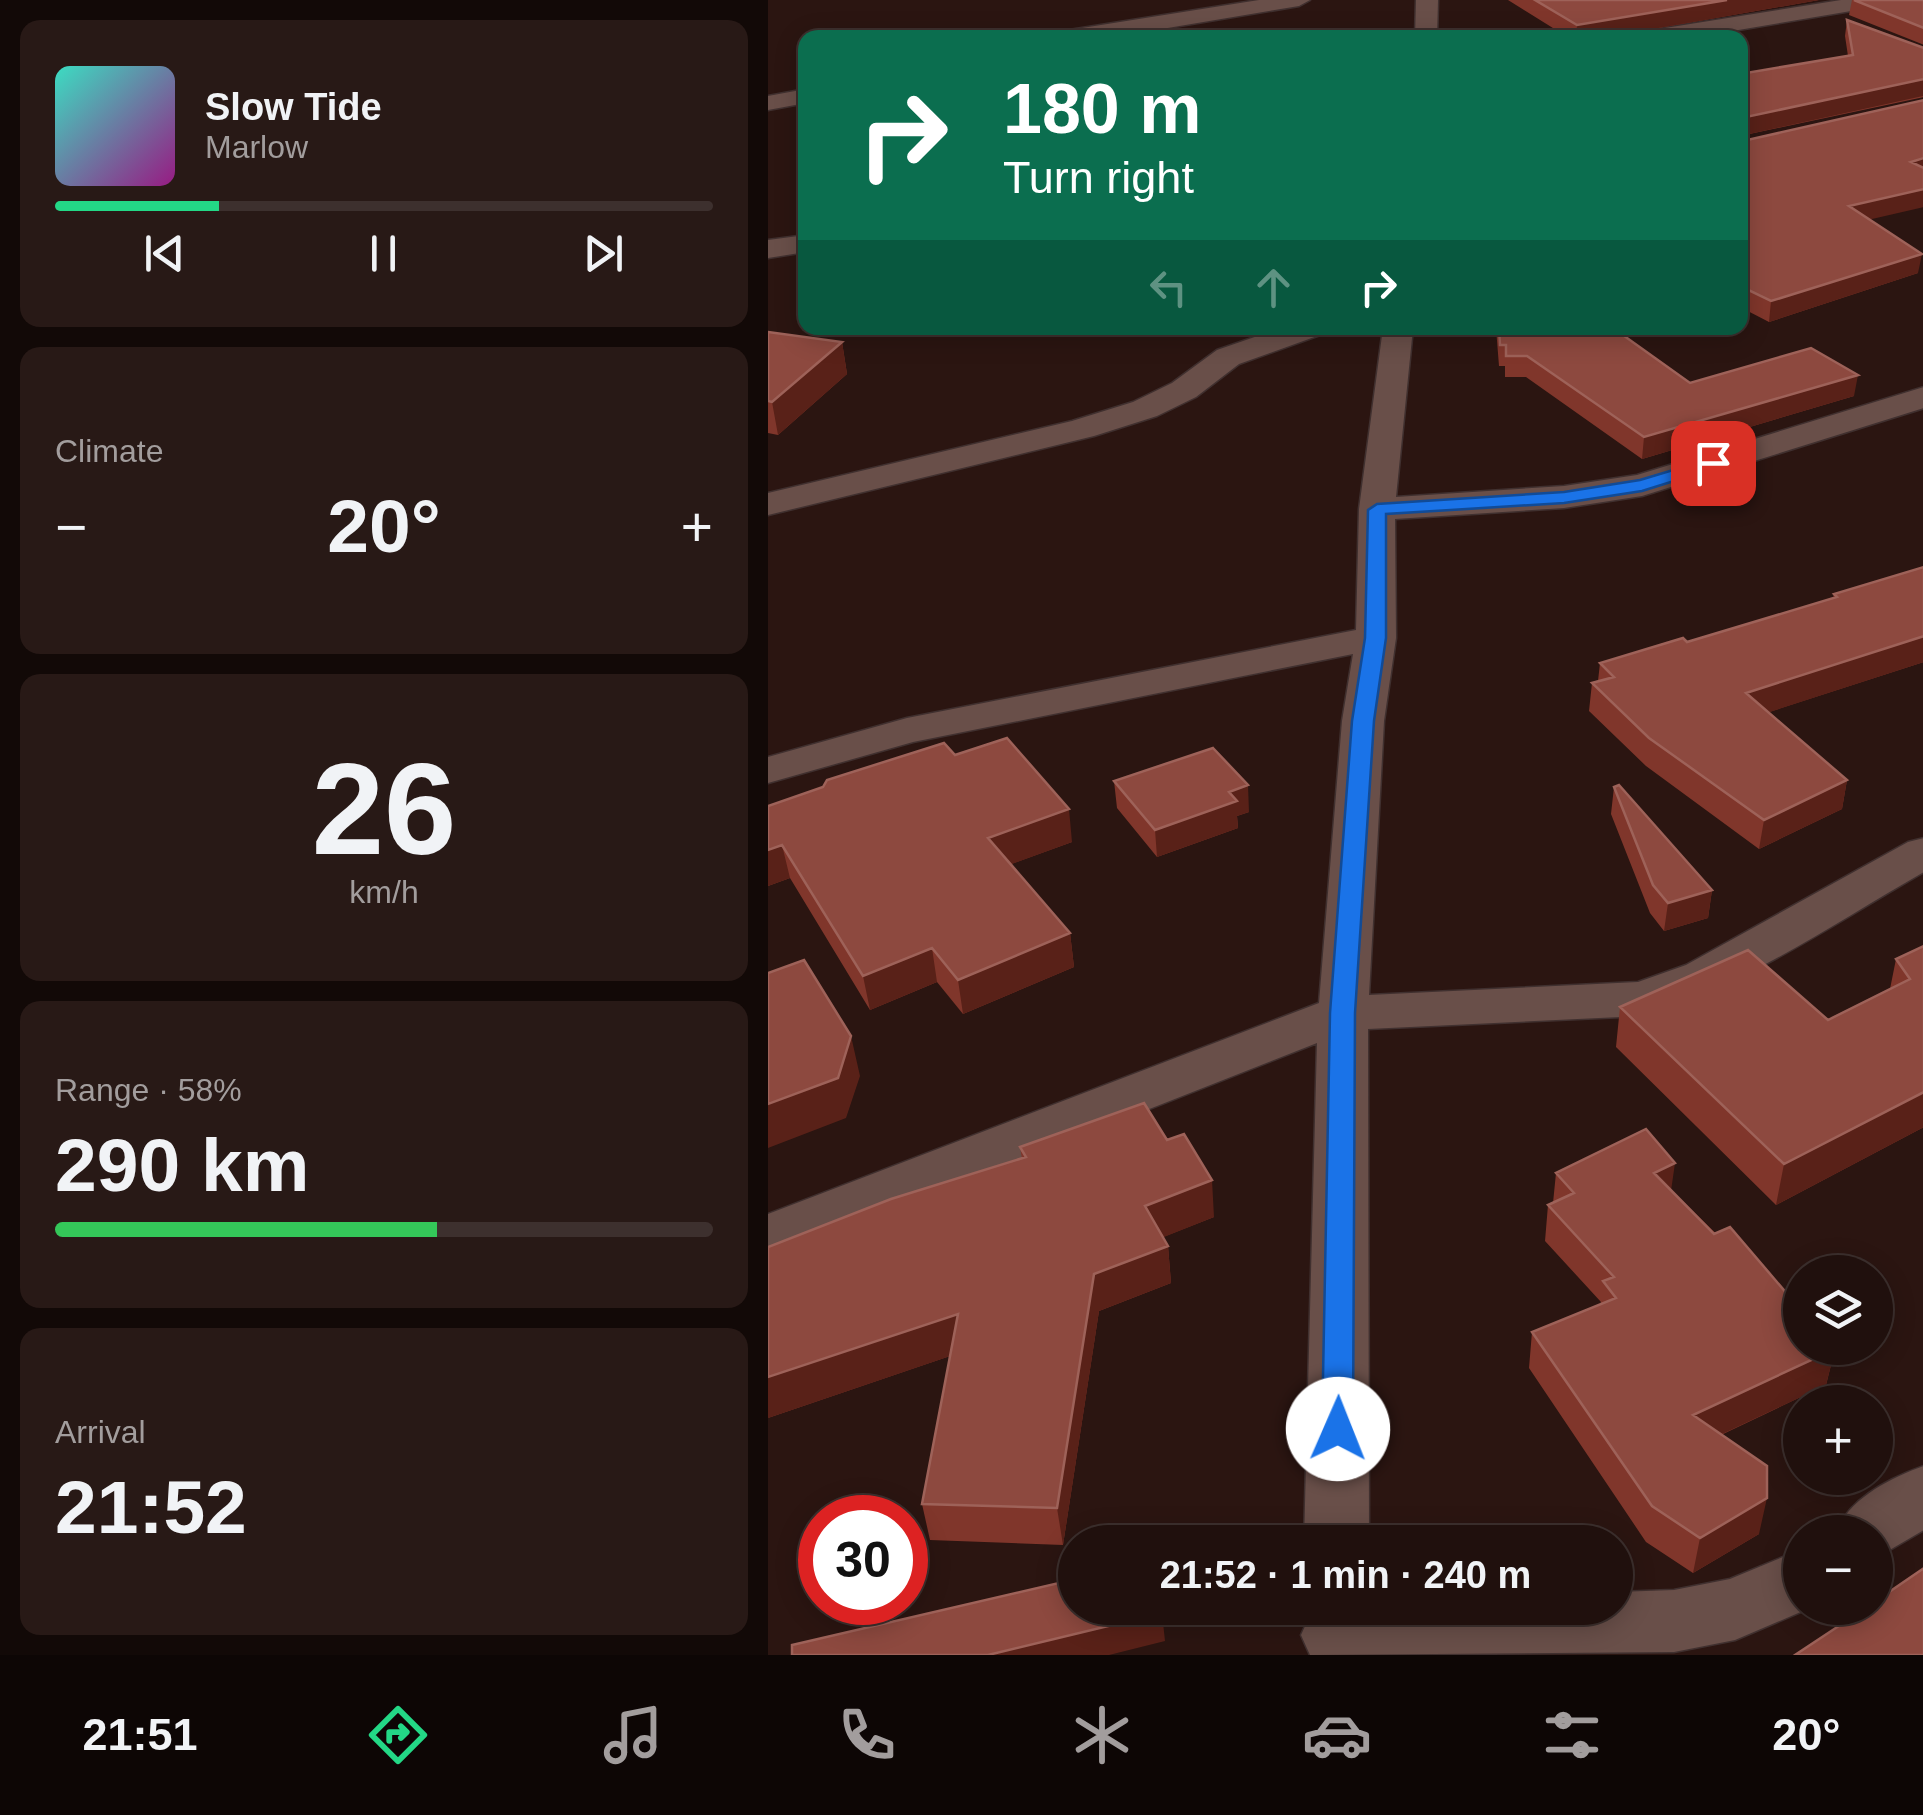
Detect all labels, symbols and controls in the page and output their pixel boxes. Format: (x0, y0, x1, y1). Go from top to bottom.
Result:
icon: right (838, 70, 968, 200)
text: 180 m (1003, 70, 1201, 148)
text: Slow Tide (205, 86, 382, 128)
text: Marlow (205, 129, 308, 165)
text: Turn right (1003, 152, 1194, 203)
icon: previous (137, 226, 192, 281)
icon: pause (356, 226, 411, 281)
icon: next (576, 226, 631, 281)
icon: left (1141, 260, 1196, 315)
icon: ahead (1246, 260, 1301, 315)
icon: right (1351, 260, 1406, 315)
pin (1671, 421, 1756, 506)
text: Climate (55, 433, 163, 469)
icon: arrive (1686, 436, 1741, 491)
text: 20° (327, 484, 441, 568)
text: − (55, 496, 87, 558)
text: + (681, 496, 713, 558)
text: 26 (312, 736, 456, 882)
text: km/h (349, 874, 419, 910)
text: Range · 58% (55, 1072, 242, 1108)
text: 290 km (55, 1123, 309, 1207)
map controls (1783, 1255, 1893, 1625)
button: layers (1783, 1255, 1893, 1365)
position arrow (1286, 1377, 1390, 1481)
button: + (1783, 1385, 1893, 1495)
text: Arrival (55, 1414, 146, 1450)
text: 21:52 (55, 1465, 247, 1549)
speed limit sign: 30 (798, 1495, 928, 1625)
button: − (1783, 1515, 1893, 1625)
text: 21:52 · 1 min · 240 m (1160, 1554, 1531, 1596)
icon: directions (363, 1700, 433, 1770)
icon: music (598, 1700, 668, 1770)
icon: phone (832, 1700, 902, 1770)
icon: climate (1067, 1700, 1137, 1770)
icon: car (1302, 1700, 1372, 1770)
icon: filters (1537, 1700, 1607, 1770)
text: 21:51 (82, 1709, 198, 1760)
text: 20° (1772, 1709, 1840, 1760)

